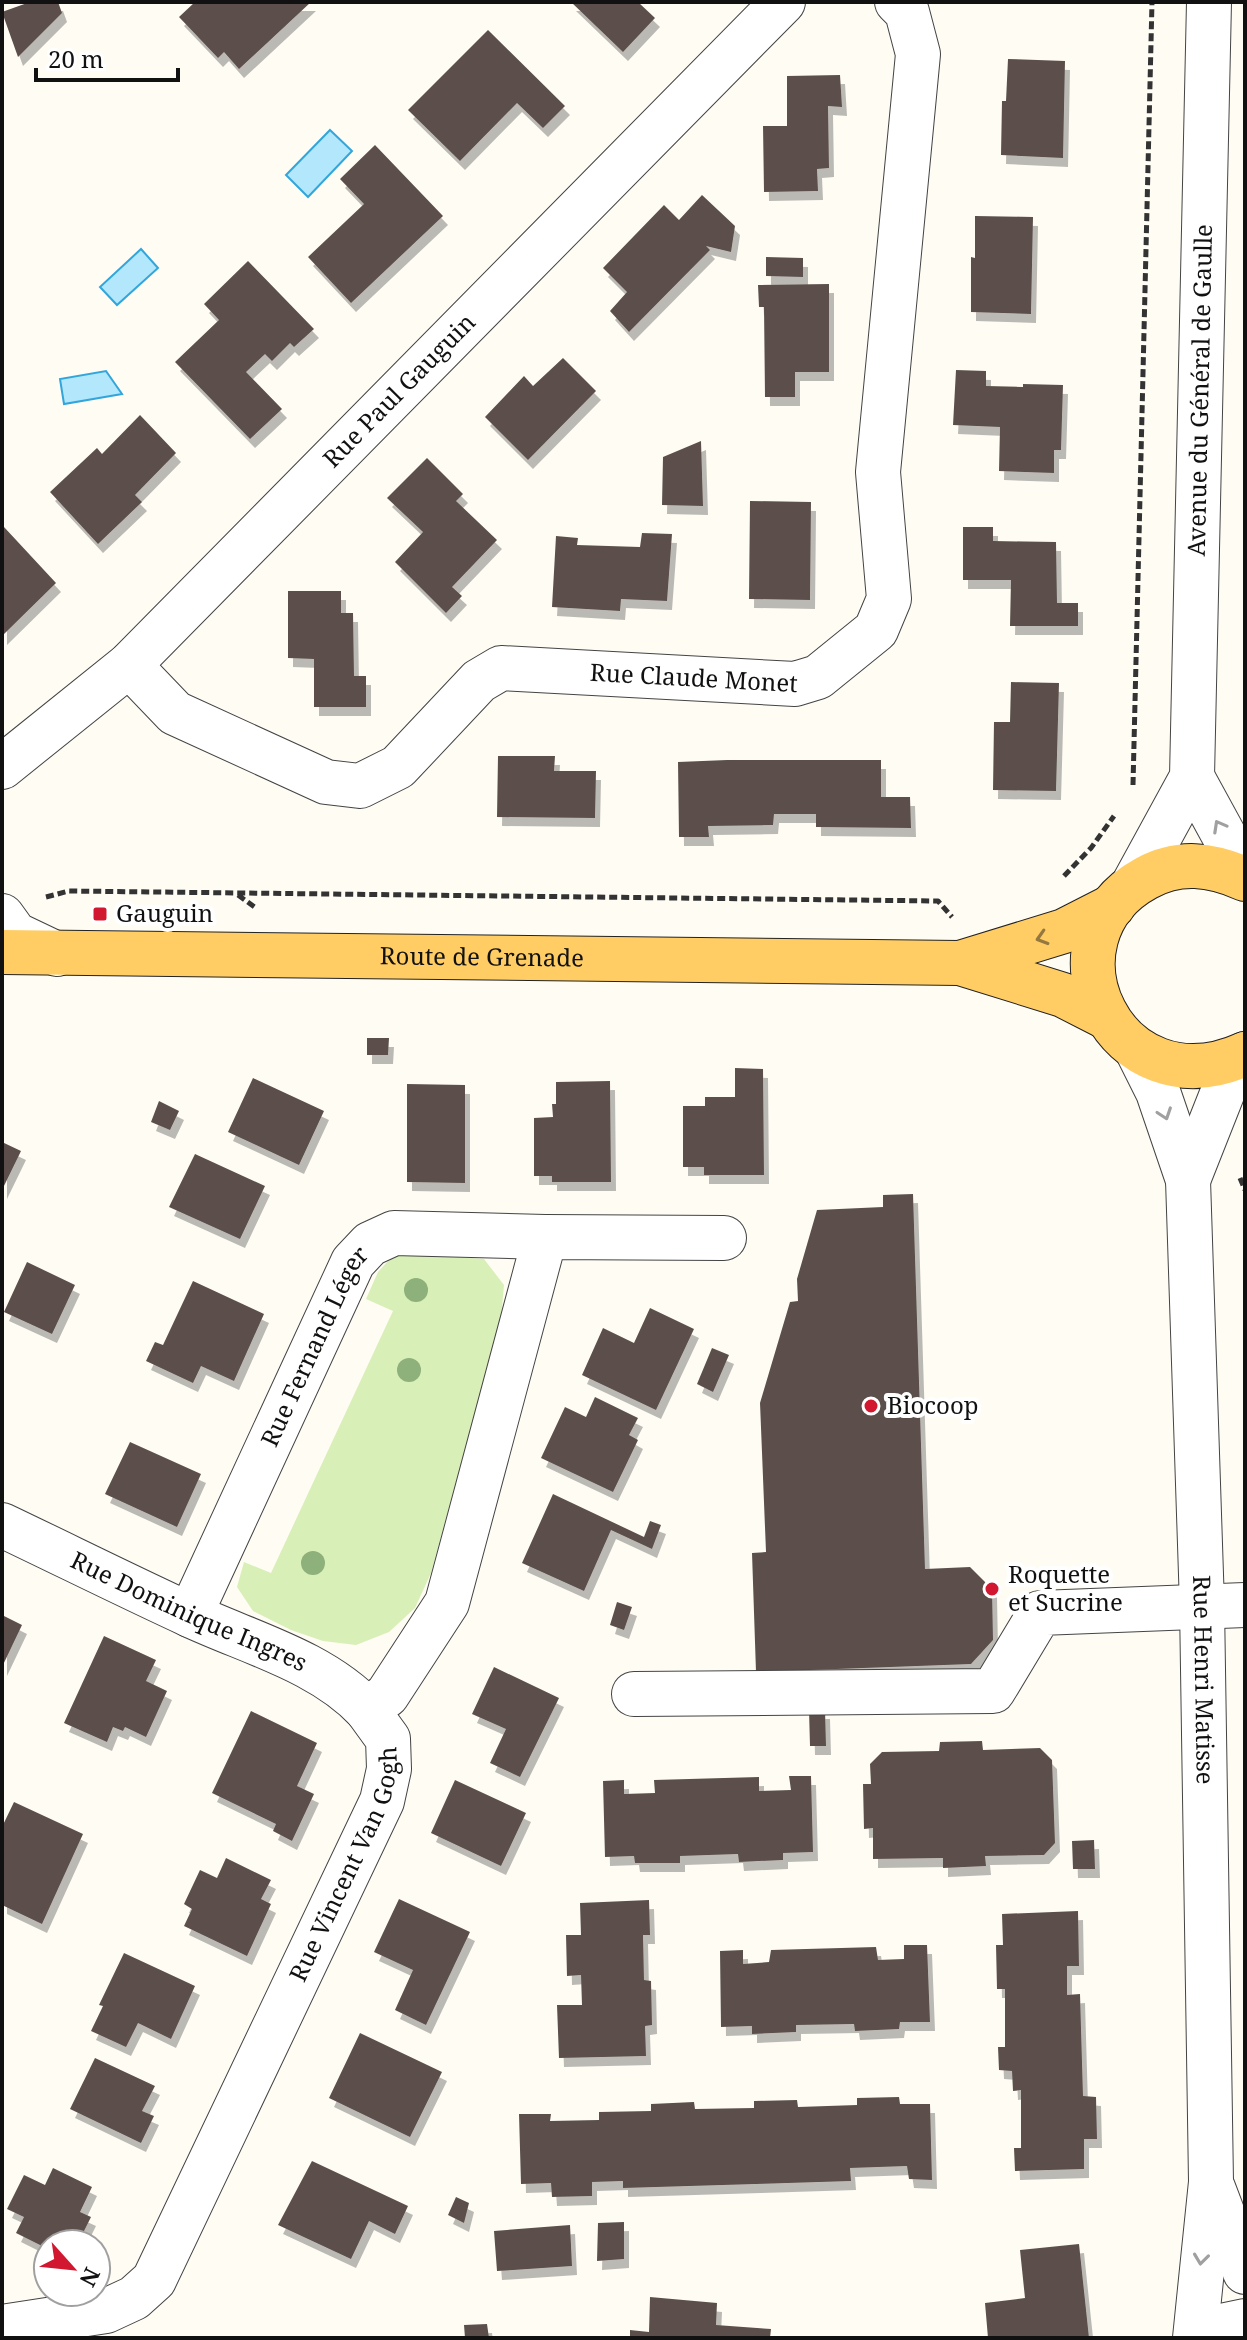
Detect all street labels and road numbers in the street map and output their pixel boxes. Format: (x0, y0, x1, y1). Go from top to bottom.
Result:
street label: Avenue du Général de Gaulle (1179, 224, 1219, 557)
street label: Rue Paul Gauguin (315, 305, 482, 474)
street label: Rue Claude Monet (589, 655, 799, 699)
street label: Route de Grenade (380, 938, 584, 974)
street label: Rue Fernand Léger (252, 1238, 375, 1451)
street label: Rue Dominique Ingres (66, 1543, 313, 1678)
street label: Rue Henri Matisse (1186, 1575, 1223, 1785)
street label: Rue Vincent Van Gogh (281, 1746, 404, 1986)

